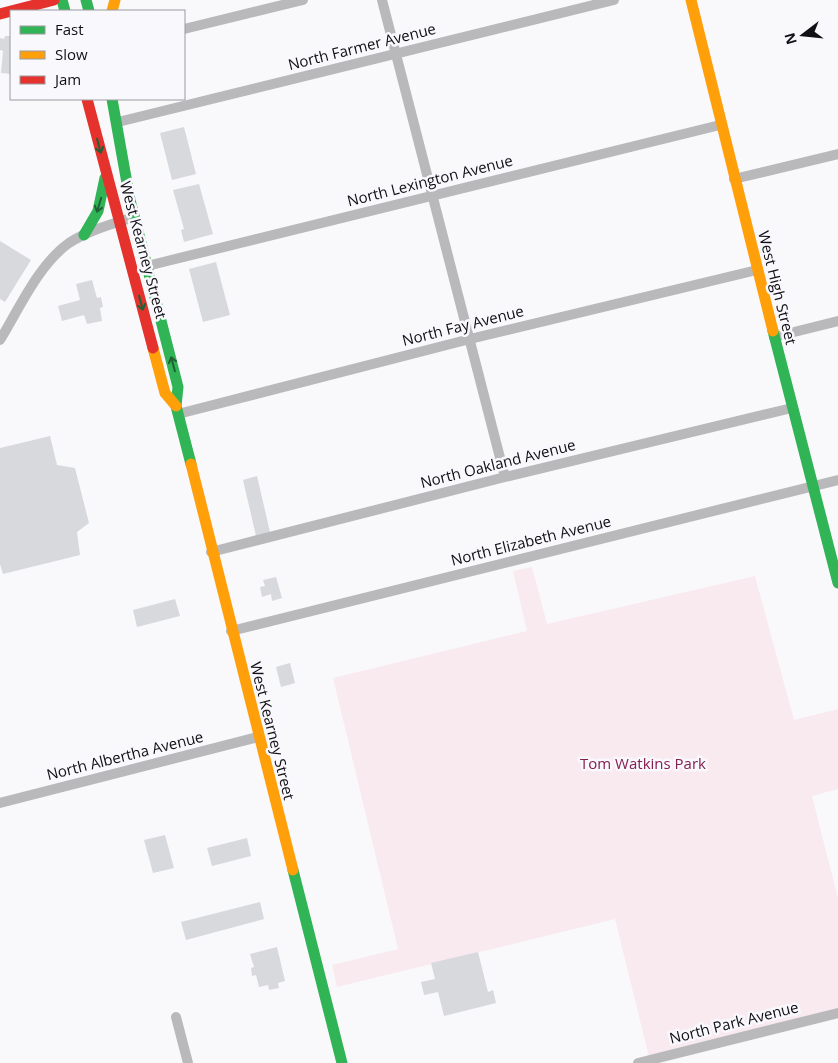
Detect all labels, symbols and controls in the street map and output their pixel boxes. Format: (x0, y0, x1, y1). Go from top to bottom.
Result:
legend (10, 10, 185, 100)
north arrow (778, 10, 828, 60)
street label: North Farmer Avenue (286, 18, 438, 74)
text: Fast (55, 19, 84, 39)
text: N (779, 31, 801, 47)
text: Slow (55, 44, 88, 64)
text: Jam (53, 69, 81, 89)
one-way arrow (95, 137, 105, 153)
street label: North Lexington Avenue (345, 150, 515, 210)
street label: West Kearney Street (116, 179, 172, 321)
one-way arrow (94, 196, 104, 212)
street label: West High Street (754, 229, 802, 347)
one-way arrow (137, 295, 146, 311)
street label: North Fay Avenue (400, 300, 526, 350)
one-way arrow (167, 357, 177, 373)
street label: North Oakland Avenue (418, 434, 578, 492)
street label: North Elizabeth Avenue (449, 510, 613, 570)
street label: West Kearney Street (246, 660, 300, 802)
street label: North Albertha Avenue (44, 726, 205, 784)
park label: Tom Watkins Park (580, 753, 706, 773)
street label: North Park Avenue (667, 996, 800, 1048)

